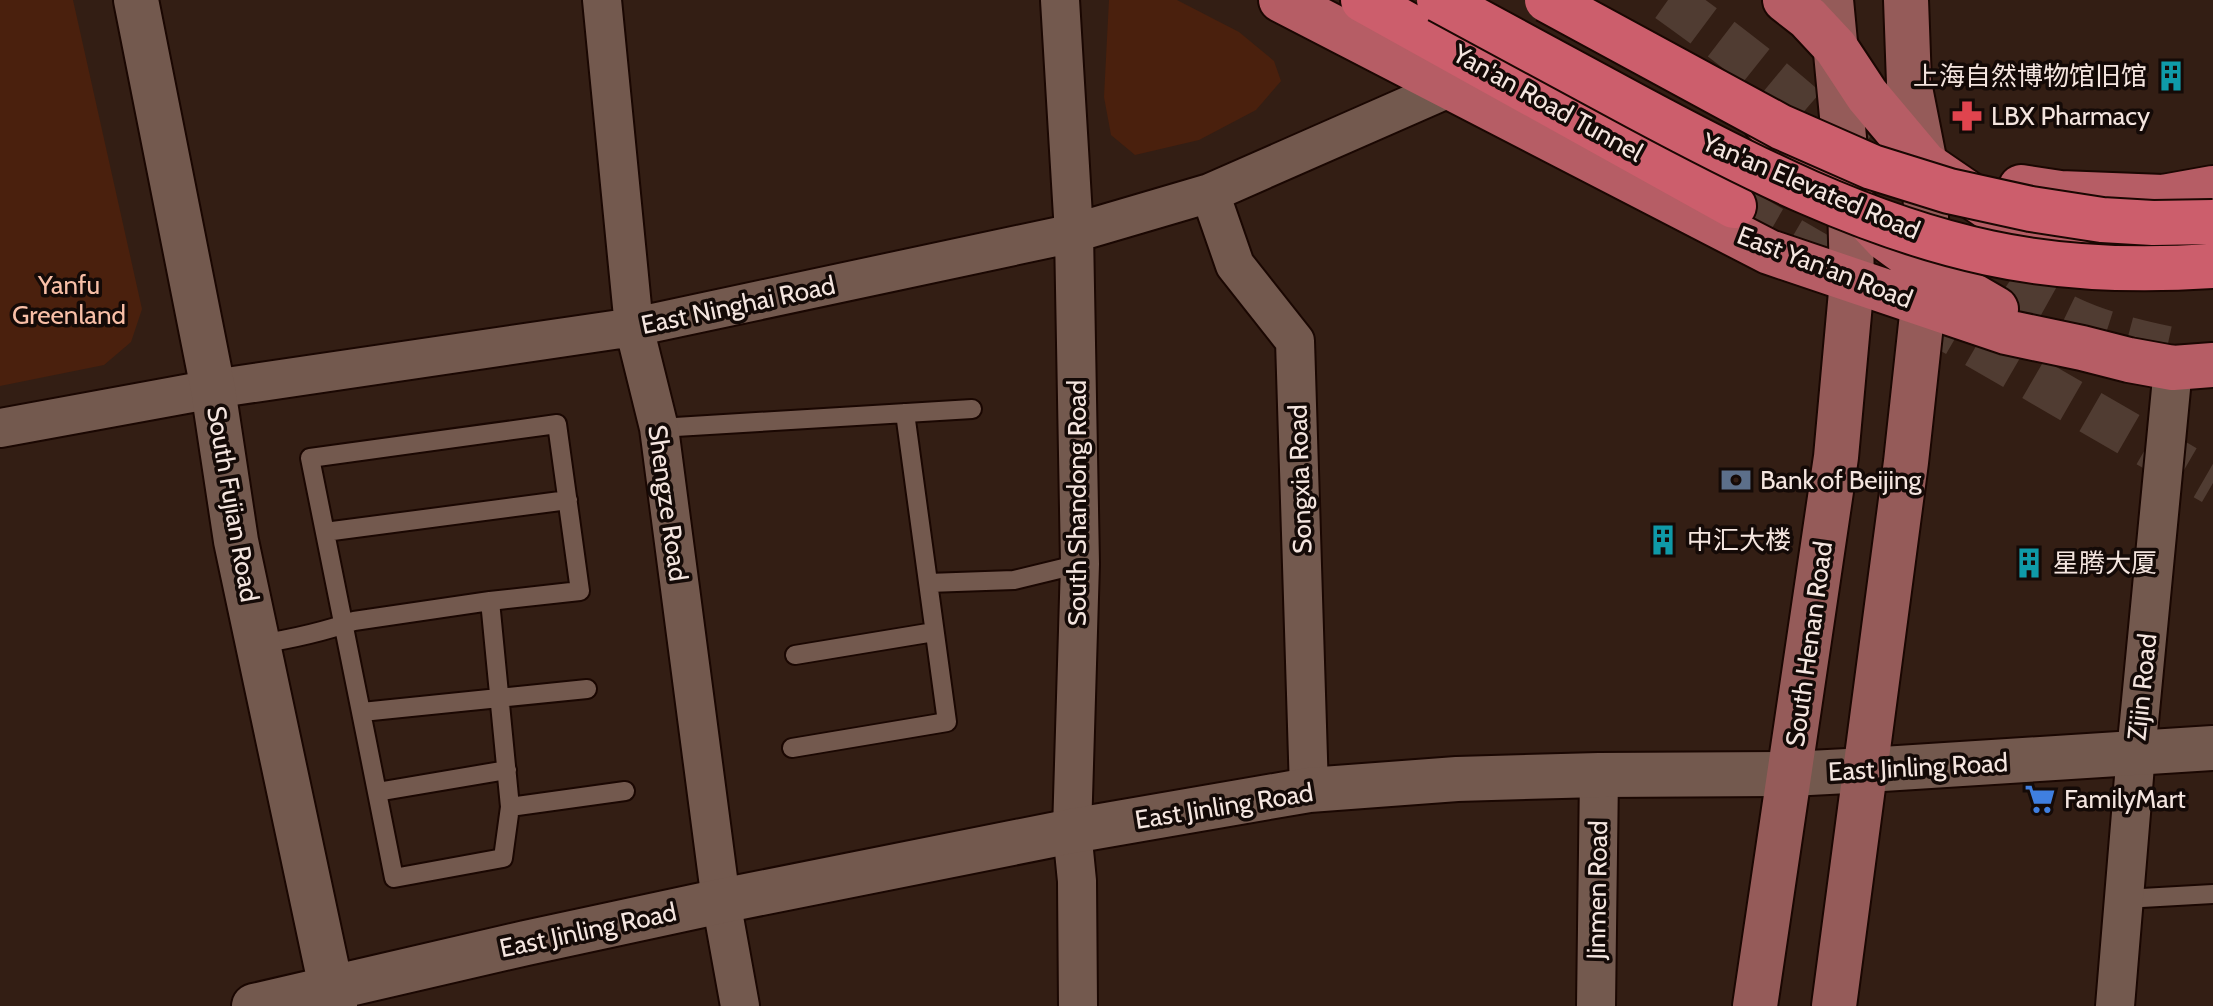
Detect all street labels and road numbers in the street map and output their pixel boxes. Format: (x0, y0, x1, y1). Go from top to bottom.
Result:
street label: Yan'an Road Tunnel (1446, 37, 1649, 169)
street label: Yan'an Elevated Road (1696, 125, 1925, 246)
street label: East Yan'an Road (1733, 219, 1917, 315)
street label: East Ninghai Road (638, 269, 838, 341)
street label: South Shandong Road (1061, 380, 1093, 626)
street label: South Fujian Road (200, 404, 266, 604)
street label: Songxia Road (1281, 404, 1319, 554)
street label: Shengze Road (641, 423, 695, 583)
street label: South Henan Road (1779, 539, 1839, 749)
street label: Zijin Road (2120, 632, 2164, 742)
street label: East Jinling Road (1827, 746, 2009, 788)
street label: East Jinling Road (1133, 776, 1315, 836)
street label: Jinmen Road (1580, 820, 1614, 961)
street label: East Jinling Road (497, 896, 679, 964)

